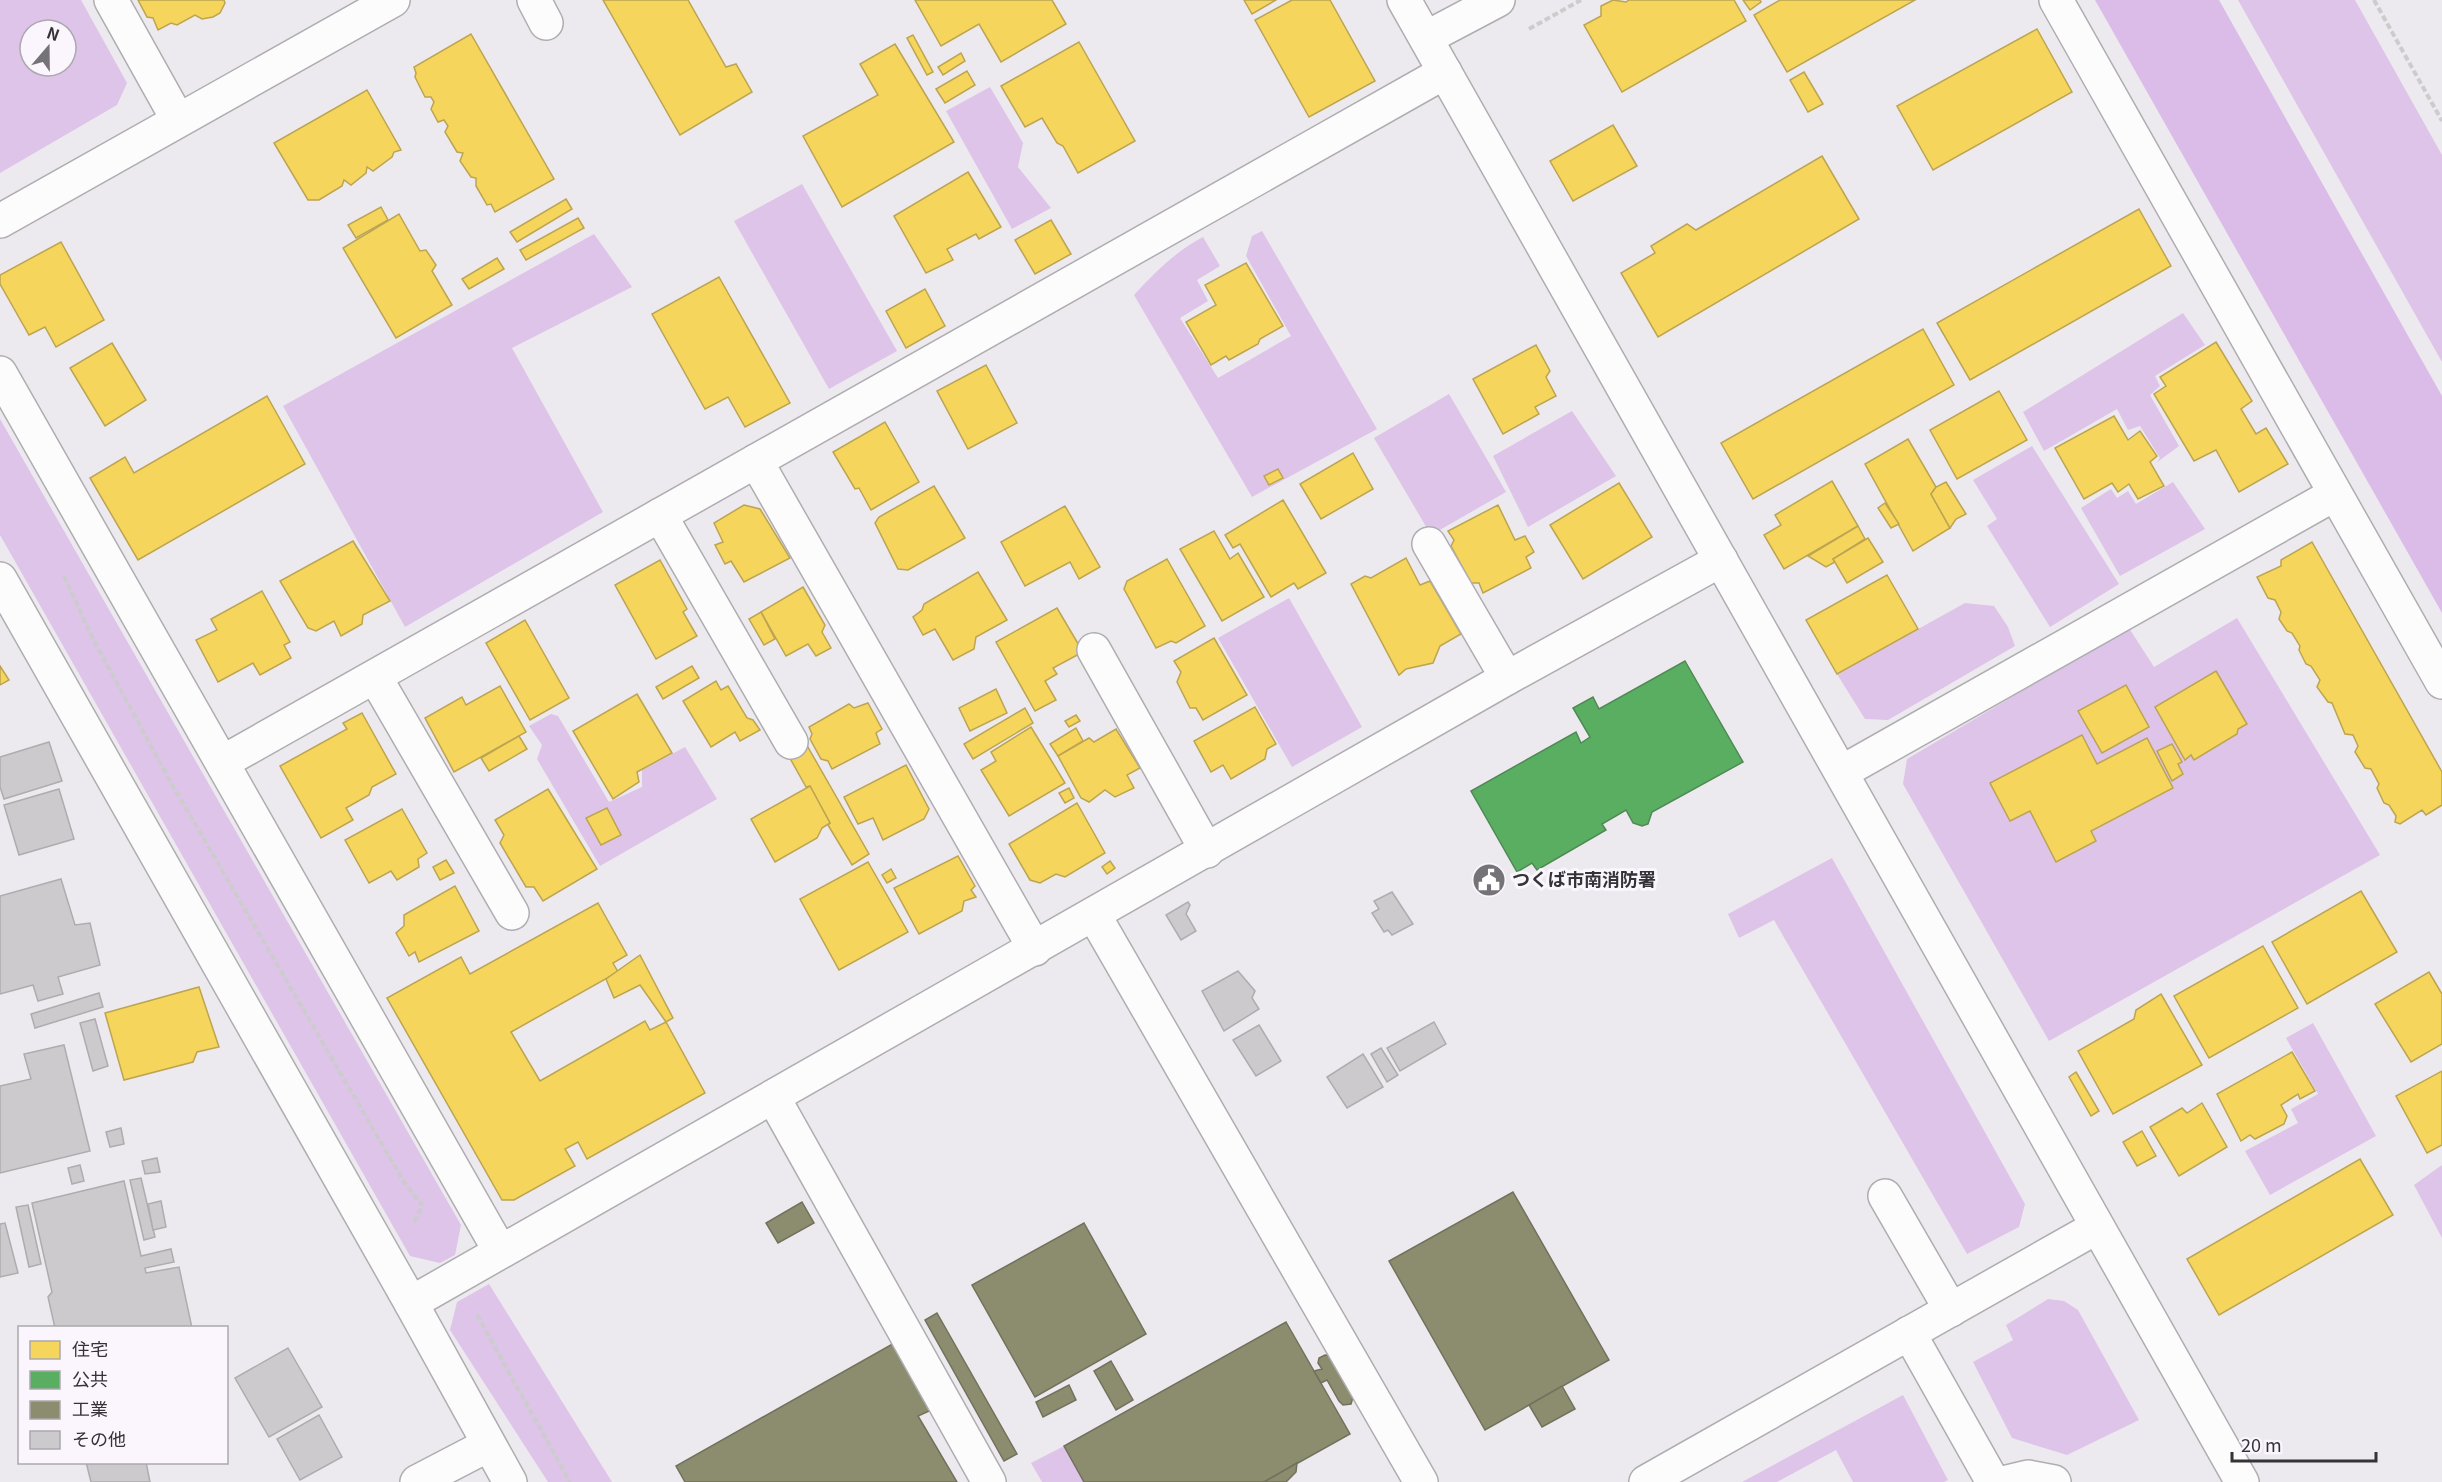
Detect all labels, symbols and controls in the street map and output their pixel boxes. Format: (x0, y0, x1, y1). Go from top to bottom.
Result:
north arrow (18, 18, 78, 78)
text: N (44, 20, 63, 46)
public building icon: つくば市南消防署 (1471, 862, 1507, 898)
place label: つくば市南消防署 (1512, 865, 1656, 891)
legend (18, 1326, 228, 1464)
text: 住宅 (72, 1335, 108, 1361)
text: 公共 (72, 1365, 108, 1391)
text: 工業 (72, 1395, 108, 1421)
text: その他 (72, 1425, 126, 1451)
scale bar (2232, 1425, 2376, 1463)
text: 20 m (2241, 1431, 2282, 1457)

